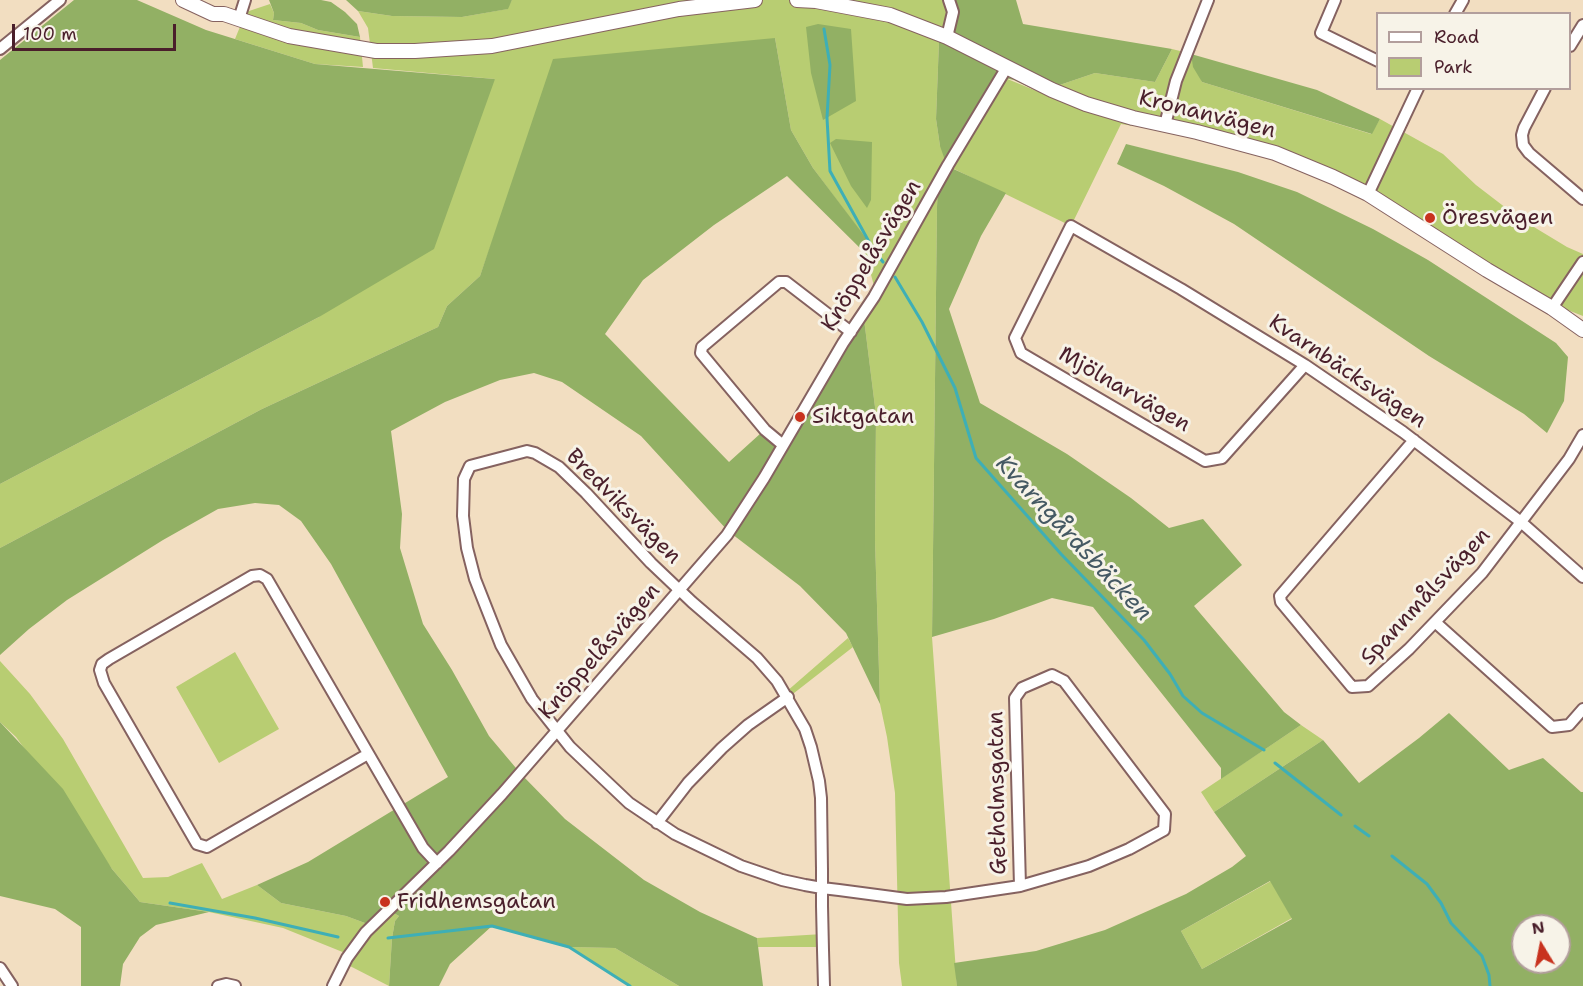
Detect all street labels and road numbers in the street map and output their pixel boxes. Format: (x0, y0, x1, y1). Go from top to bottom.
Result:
street label: Kronanvägen (1136, 85, 1278, 145)
street label: Knöppelåsvägen (816, 176, 928, 336)
street label: Kvarnbäcksvägen (1263, 310, 1431, 434)
street label: Mjölnarvägen (1053, 342, 1195, 438)
street label: Bredviksvägen (560, 444, 686, 570)
street label: Spannmålsvägen (1356, 523, 1496, 671)
street label: Knöppelåsvägen (534, 579, 666, 725)
street label: Getholmsgatan (983, 711, 1013, 875)

